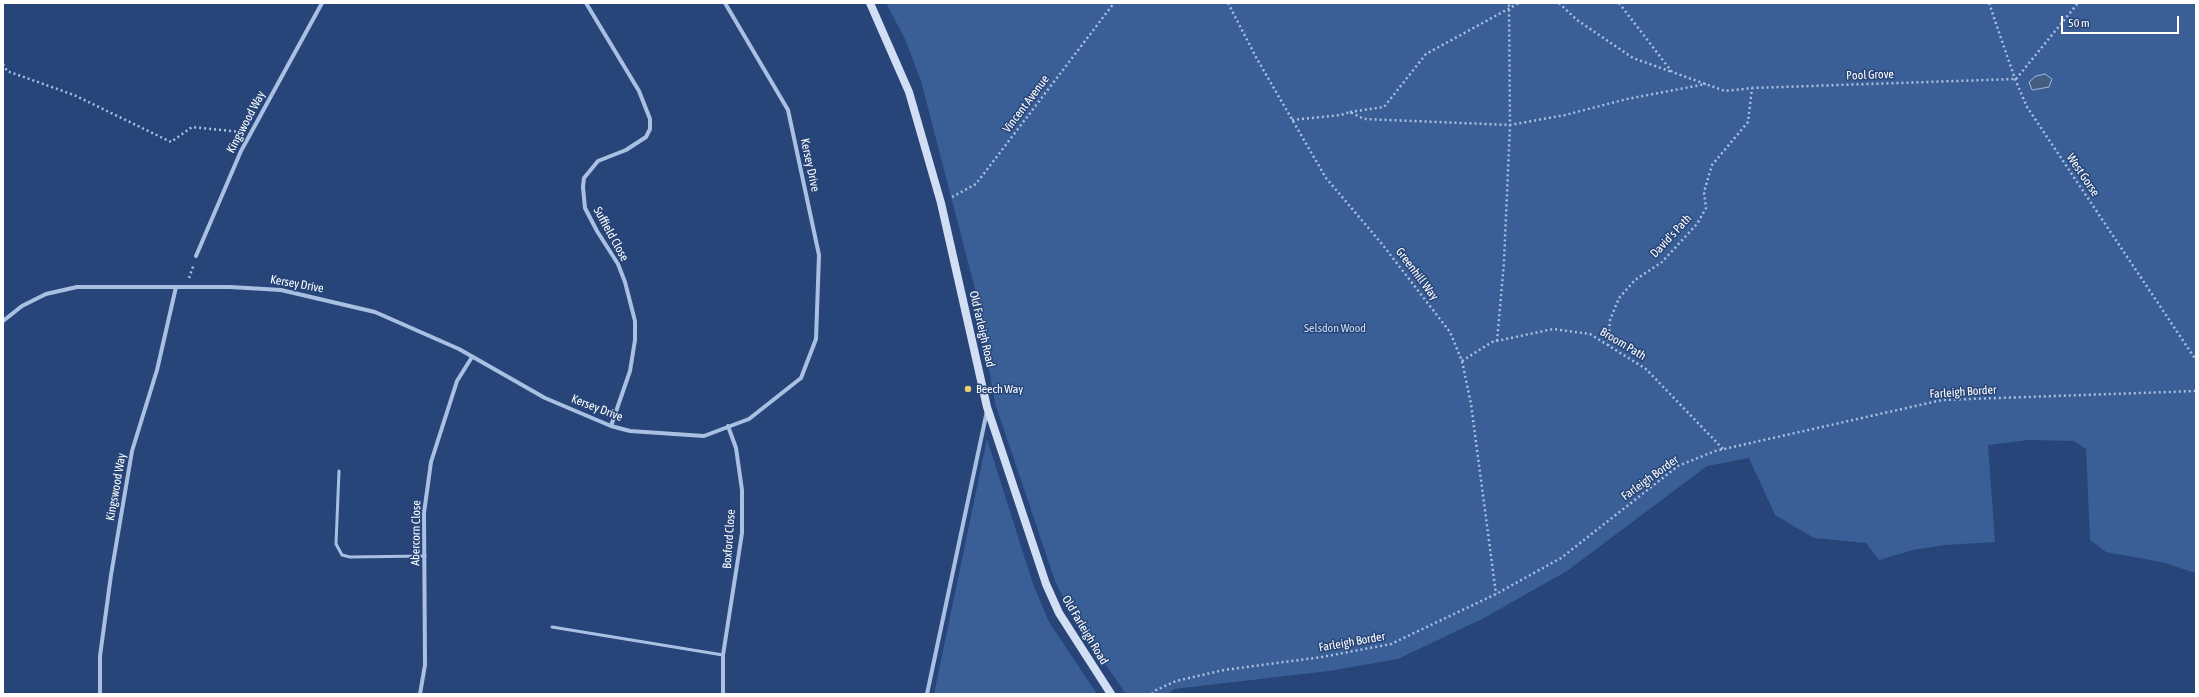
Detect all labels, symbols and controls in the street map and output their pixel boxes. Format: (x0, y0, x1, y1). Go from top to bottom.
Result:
scale bar (2063, 8, 2181, 34)
text: 50 m (2068, 16, 2090, 30)
street label: Pool Grove (1846, 67, 1894, 83)
street label: Vincent Avenue (1000, 72, 1052, 136)
street label: Kingswood Way (224, 88, 268, 156)
street label: Kersey Drive (797, 137, 823, 193)
street label: West Gorse (2064, 151, 2102, 199)
street label: Suffield Close (590, 204, 632, 264)
street label: David's Path (1647, 211, 1695, 261)
street label: Greenhill Way (1393, 245, 1441, 303)
street label: Kersey Drive (269, 272, 325, 296)
street label: Old Farleigh Road (966, 289, 998, 369)
park label: Selsdon Wood (1304, 321, 1366, 335)
street label: Broom Path (1597, 325, 1649, 363)
place label: Beech Way (976, 382, 1023, 396)
street label: Farleigh Border (1929, 382, 1997, 402)
marker: Beech Way (963, 384, 973, 394)
street label: Kersey Drive (569, 392, 625, 424)
street label: Kingswood Way (103, 452, 129, 522)
street label: Farleigh Border (1619, 452, 1681, 504)
street label: Abercorn Close (408, 500, 424, 566)
street label: Boxford Close (720, 509, 738, 569)
street label: Old Farleigh Road (1059, 593, 1111, 667)
street label: Farleigh Border (1318, 629, 1386, 655)

